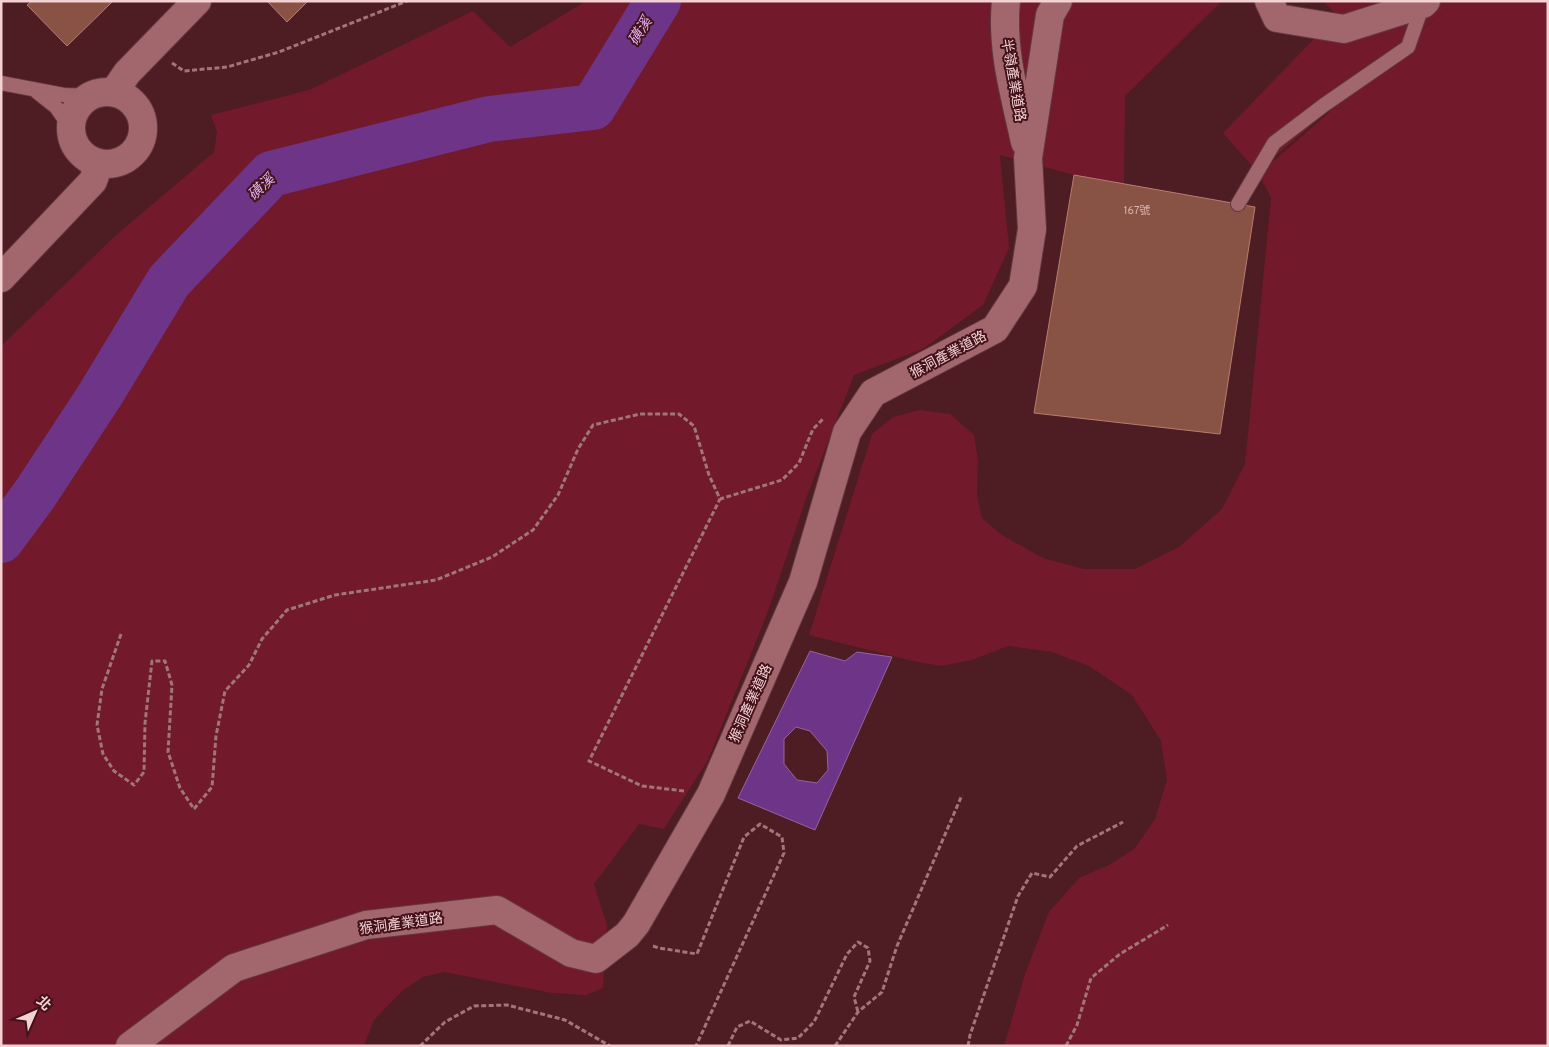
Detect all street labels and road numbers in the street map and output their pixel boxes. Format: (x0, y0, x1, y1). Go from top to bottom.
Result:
street label: 半嶺產業道路 (997, 37, 1029, 123)
street label: 猴洞產業道路 (907, 327, 990, 383)
street label: 猴洞產業道路 (726, 661, 776, 745)
street label: 猴洞產業道路 (358, 909, 444, 939)

